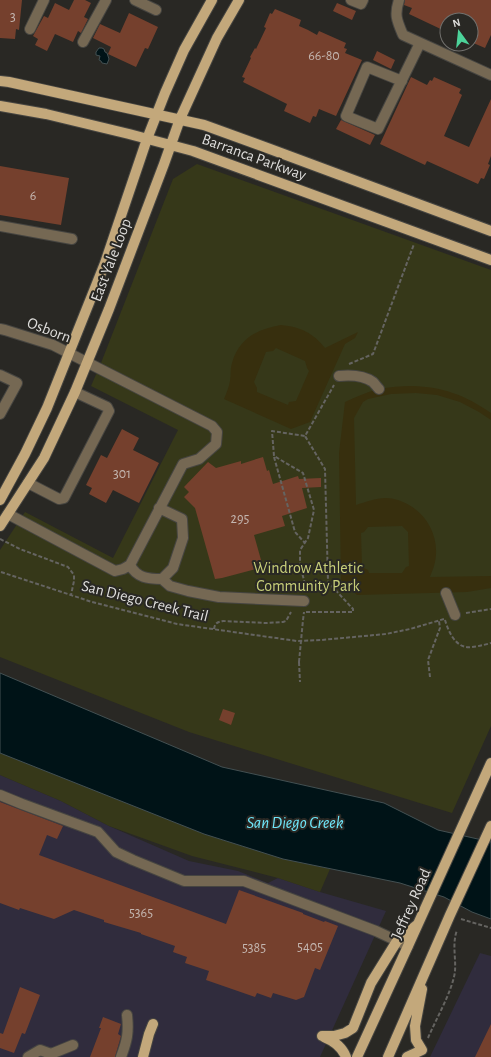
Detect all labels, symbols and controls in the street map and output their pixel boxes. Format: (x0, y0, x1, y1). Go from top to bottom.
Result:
house number: 3 (10, 10, 16, 24)
north arrow (439, 12, 479, 52)
text: N (451, 17, 462, 29)
house number: 66-80 (308, 49, 340, 63)
street label: Barranca Parkway (199, 131, 308, 184)
house number: 6 (30, 189, 36, 203)
street label: East Yale Loop (88, 216, 134, 304)
street label: Osborn (25, 314, 73, 346)
house number: 301 (113, 467, 131, 481)
house number: 295 (231, 512, 250, 526)
park label: Windrow Athletic Community Park (253, 560, 363, 595)
street label: San Diego Creek Trail (80, 578, 210, 624)
water label: San Diego Creek (246, 814, 344, 831)
street label: Jeffrey Road (388, 866, 435, 942)
house number: 5365 (129, 906, 153, 920)
house number: 5405 (297, 940, 323, 954)
house number: 5385 (242, 941, 266, 955)

